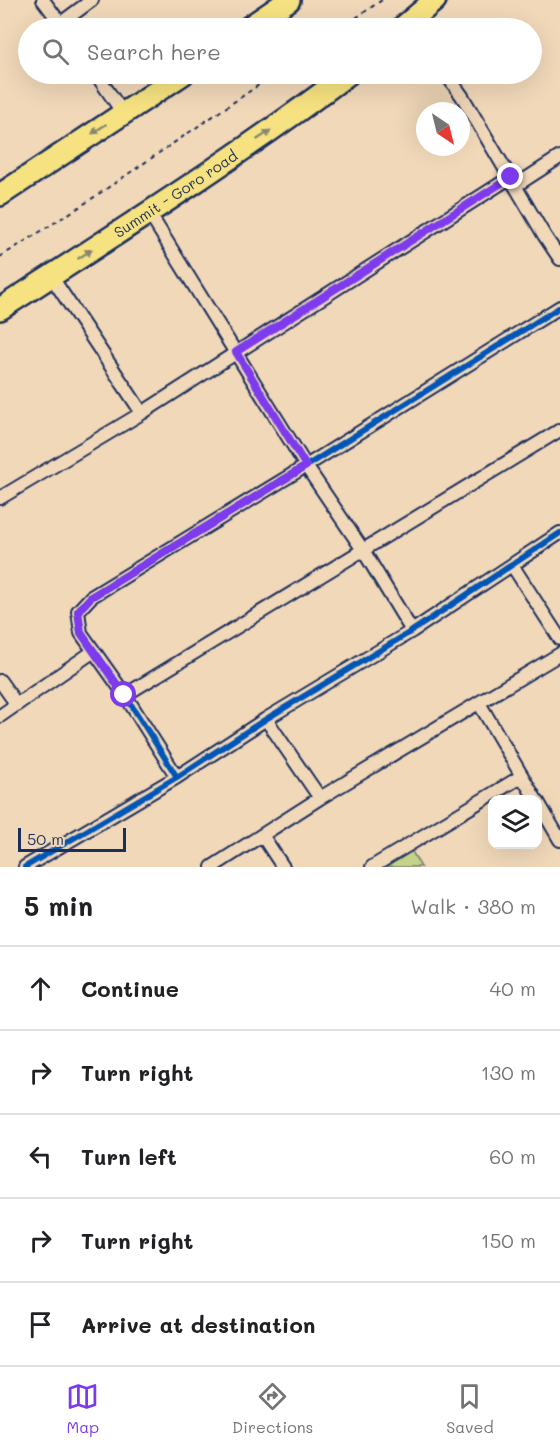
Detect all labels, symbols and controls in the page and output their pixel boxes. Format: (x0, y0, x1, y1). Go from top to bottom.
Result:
search box (18, 18, 542, 84)
icon: search (39, 35, 72, 68)
text: Search here (87, 37, 221, 66)
north arrow (416, 102, 470, 156)
one-way arrow (92, 123, 108, 135)
one-way arrow (256, 129, 273, 140)
street label: Summit - Goro road (110, 145, 241, 242)
route end (497, 163, 523, 189)
one-way arrow (76, 249, 93, 260)
route start (110, 681, 136, 707)
map controls (488, 795, 542, 849)
button: layers (488, 795, 542, 849)
scale bar (18, 825, 126, 852)
text: 50 m (27, 828, 64, 849)
text: 5 min (24, 889, 93, 923)
text: Walk · 380 m (410, 893, 536, 919)
icon: ahead (24, 972, 57, 1005)
text: Continue (81, 974, 179, 1003)
text: 40 m (490, 975, 536, 1001)
icon: right (24, 1056, 57, 1089)
text: Turn right (81, 1058, 193, 1087)
text: 130 m (481, 1059, 536, 1085)
icon: left (24, 1140, 57, 1173)
text: Turn left (81, 1142, 177, 1171)
text: 60 m (489, 1143, 536, 1169)
icon: right (24, 1224, 57, 1257)
text: Turn right (81, 1226, 193, 1255)
text: 150 m (481, 1227, 536, 1253)
icon: arrive (24, 1308, 57, 1341)
text: Arrive at destination (81, 1310, 316, 1339)
tab: Map (66, 1380, 99, 1437)
tab: Directions (232, 1380, 313, 1437)
tab: Saved (446, 1380, 494, 1437)

